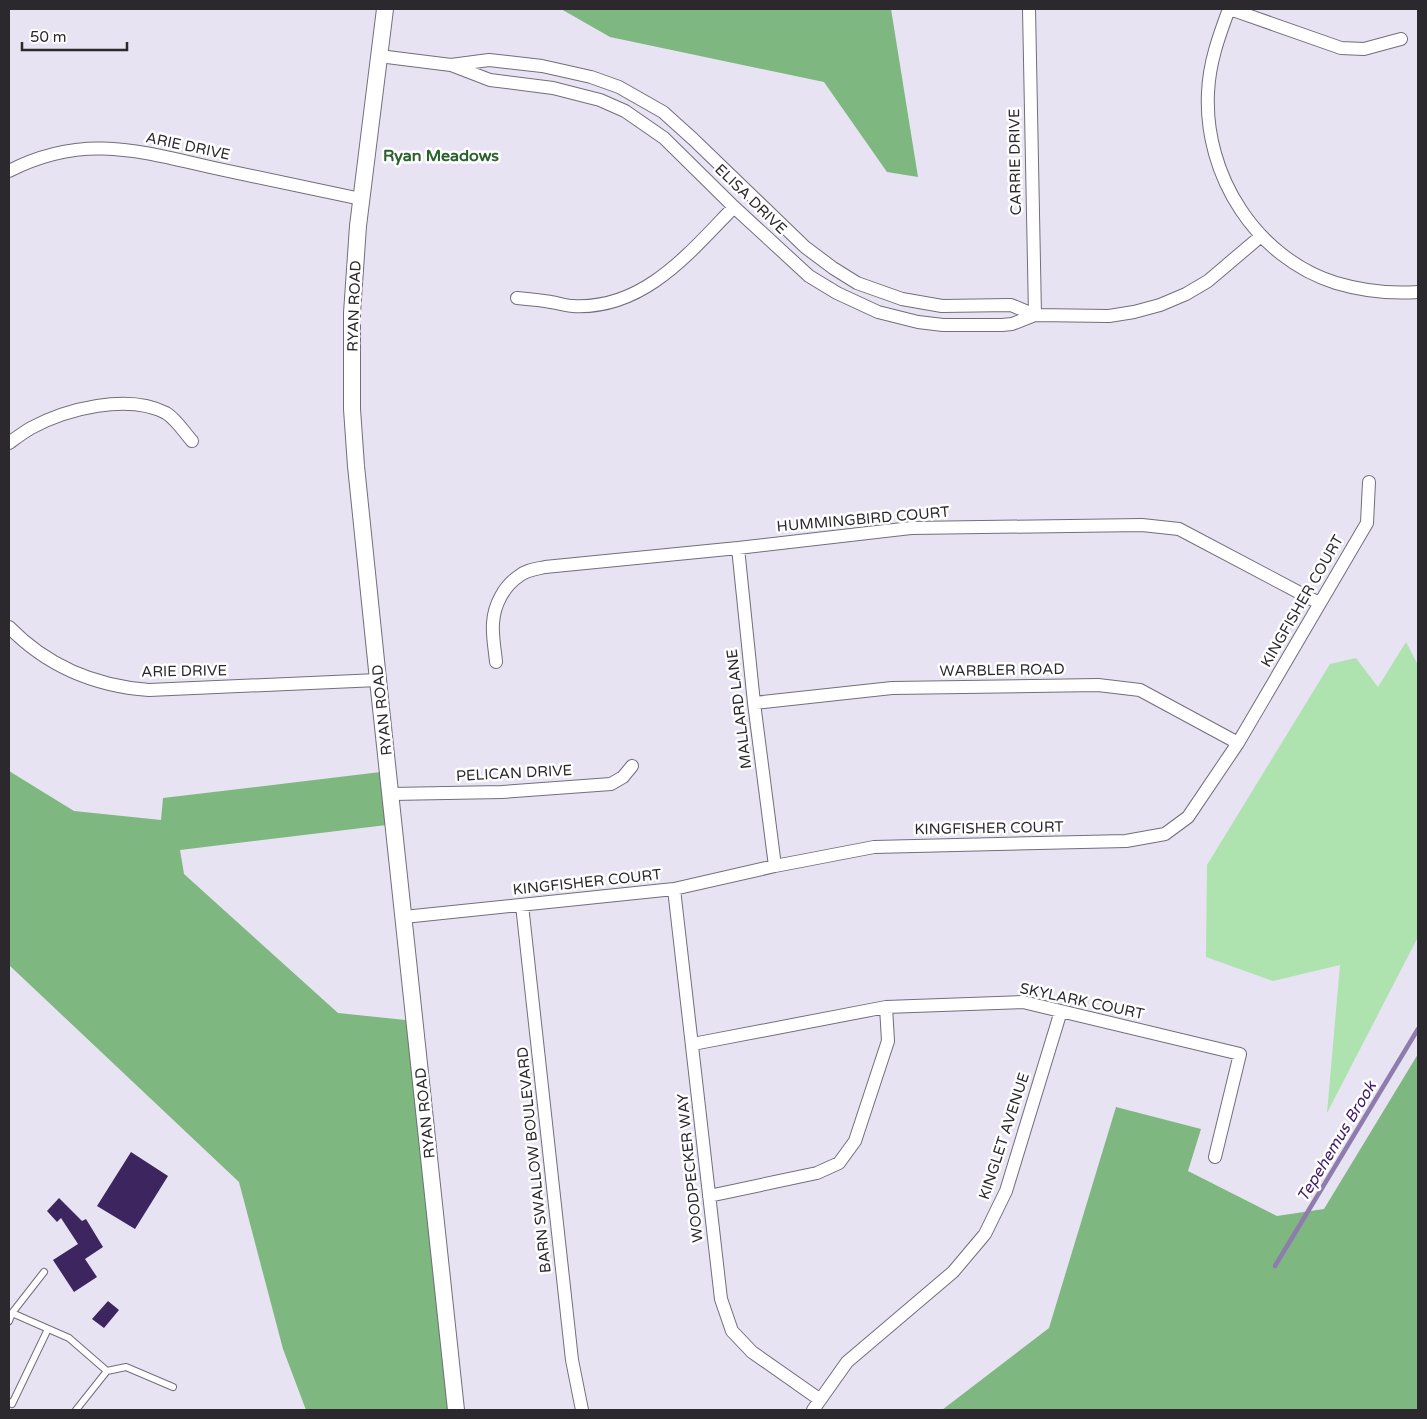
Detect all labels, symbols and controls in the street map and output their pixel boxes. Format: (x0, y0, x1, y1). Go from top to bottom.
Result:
scale bar (22, 20, 128, 52)
text: 50 m (30, 28, 67, 46)
street label: CARRIE DRIVE (1005, 108, 1025, 216)
street label: ARIE DRIVE (144, 128, 232, 164)
district label: Ryan Meadows (383, 146, 499, 166)
street label: ELISA DRIVE (711, 160, 791, 238)
street label: RYAN ROAD (343, 260, 365, 352)
street label: HUMMINGBIRD COURT (776, 502, 950, 536)
street label: KINGFISHER COURT (1257, 532, 1347, 670)
street label: MALLARD LANE (723, 648, 755, 770)
street label: WARBLER ROAD (939, 660, 1065, 680)
street label: ARIE DRIVE (141, 661, 227, 681)
street label: RYAN ROAD (368, 664, 396, 756)
street label: PELICAN DRIVE (455, 761, 573, 785)
street label: KINGFISHER COURT (914, 818, 1064, 838)
street label: KINGFISHER COURT (512, 865, 662, 899)
street label: SKYLARK COURT (1018, 979, 1146, 1023)
street label: BARN SWALLOW BOULEVARD (513, 1046, 555, 1274)
street label: RYAN ROAD (411, 1067, 439, 1159)
street label: KINGLET AVENUE (975, 1070, 1033, 1202)
water label: Tepehemus Brook (1293, 1077, 1381, 1205)
street label: WOODPECKER WAY (673, 1092, 707, 1244)

